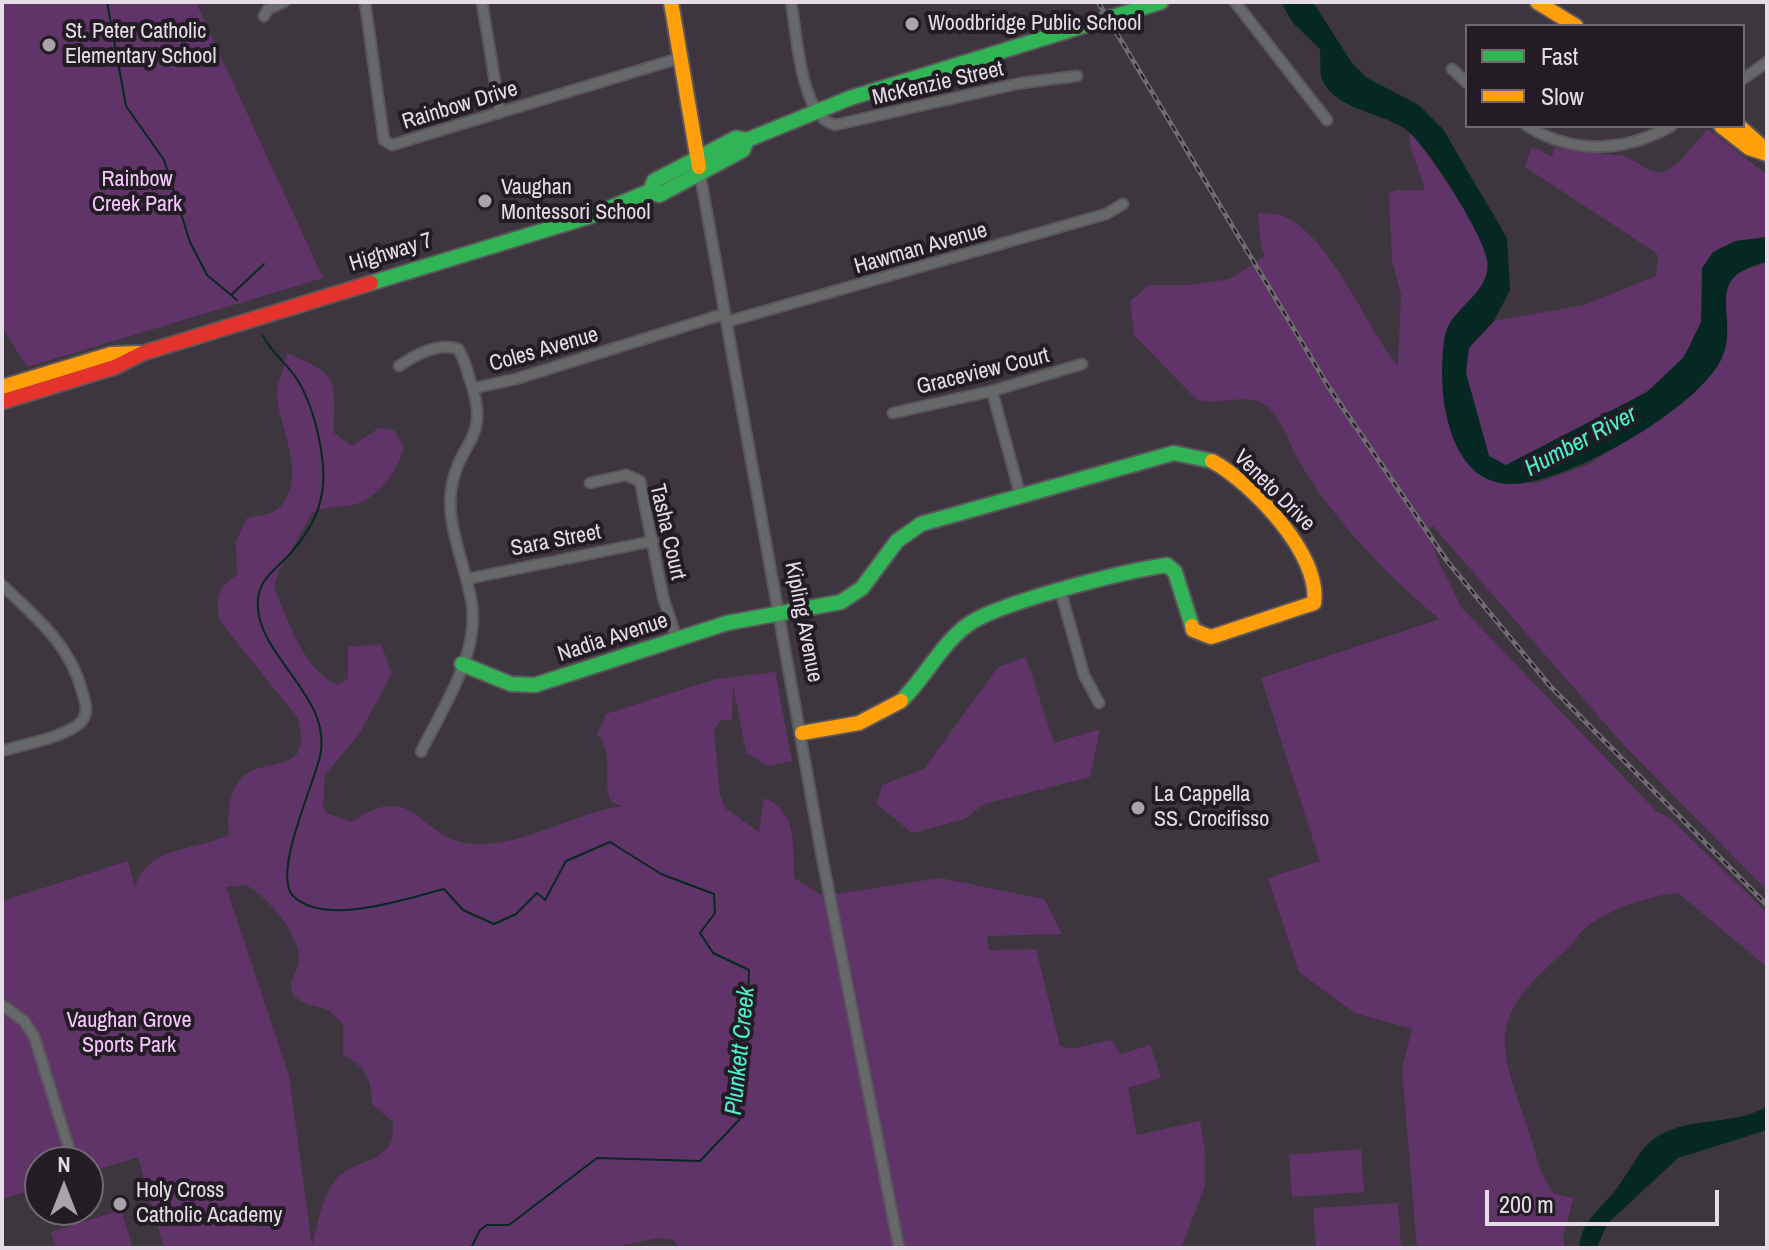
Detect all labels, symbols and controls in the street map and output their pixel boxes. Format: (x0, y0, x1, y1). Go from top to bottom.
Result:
place label: Woodbridge Public School (928, 11, 1141, 37)
marker: Woodbridge Public School (903, 15, 921, 33)
place label: St. Peter Catholic Elementary School (65, 19, 216, 70)
legend (1465, 24, 1745, 128)
marker: St. Peter Catholic Elementary School (40, 36, 58, 54)
text: Fast (1541, 40, 1578, 72)
street label: McKenzie Street (870, 56, 1006, 112)
street label: Rainbow Drive (399, 76, 521, 136)
text: Slow (1541, 80, 1584, 112)
park label: Rainbow Creek Park (92, 167, 182, 218)
place label: Vaughan Montessori School (501, 175, 650, 226)
marker: Vaughan Montessori School (476, 192, 494, 210)
street label: Hawman Avenue (851, 217, 991, 281)
street label: Highway 7 (346, 228, 436, 278)
street label: Coles Avenue (487, 322, 601, 378)
street label: Graceview Court (914, 343, 1052, 401)
water label: Humber River (1520, 401, 1642, 483)
street label: Veneto Drive (1228, 445, 1320, 537)
street label: Tasha Court (643, 481, 691, 583)
street label: Sara Street (509, 519, 603, 563)
street label: Kipling Avenue (778, 560, 828, 684)
street label: Nadia Avenue (555, 608, 671, 668)
place label: La Cappella SS. Crocifisso (1154, 782, 1269, 834)
marker: La Cappella SS. Crocifisso (1129, 799, 1147, 817)
water label: Plunkett Creek (720, 985, 762, 1117)
park label: Vaughan Grove Sports Park (66, 1008, 192, 1060)
north arrow (24, 1146, 104, 1226)
text: N (57, 1149, 71, 1179)
scale bar (1489, 1174, 1723, 1224)
place label: Holy Cross Catholic Academy (136, 1178, 282, 1230)
text: 200 m (1499, 1188, 1554, 1220)
marker: Holy Cross Catholic Academy (111, 1195, 129, 1213)

